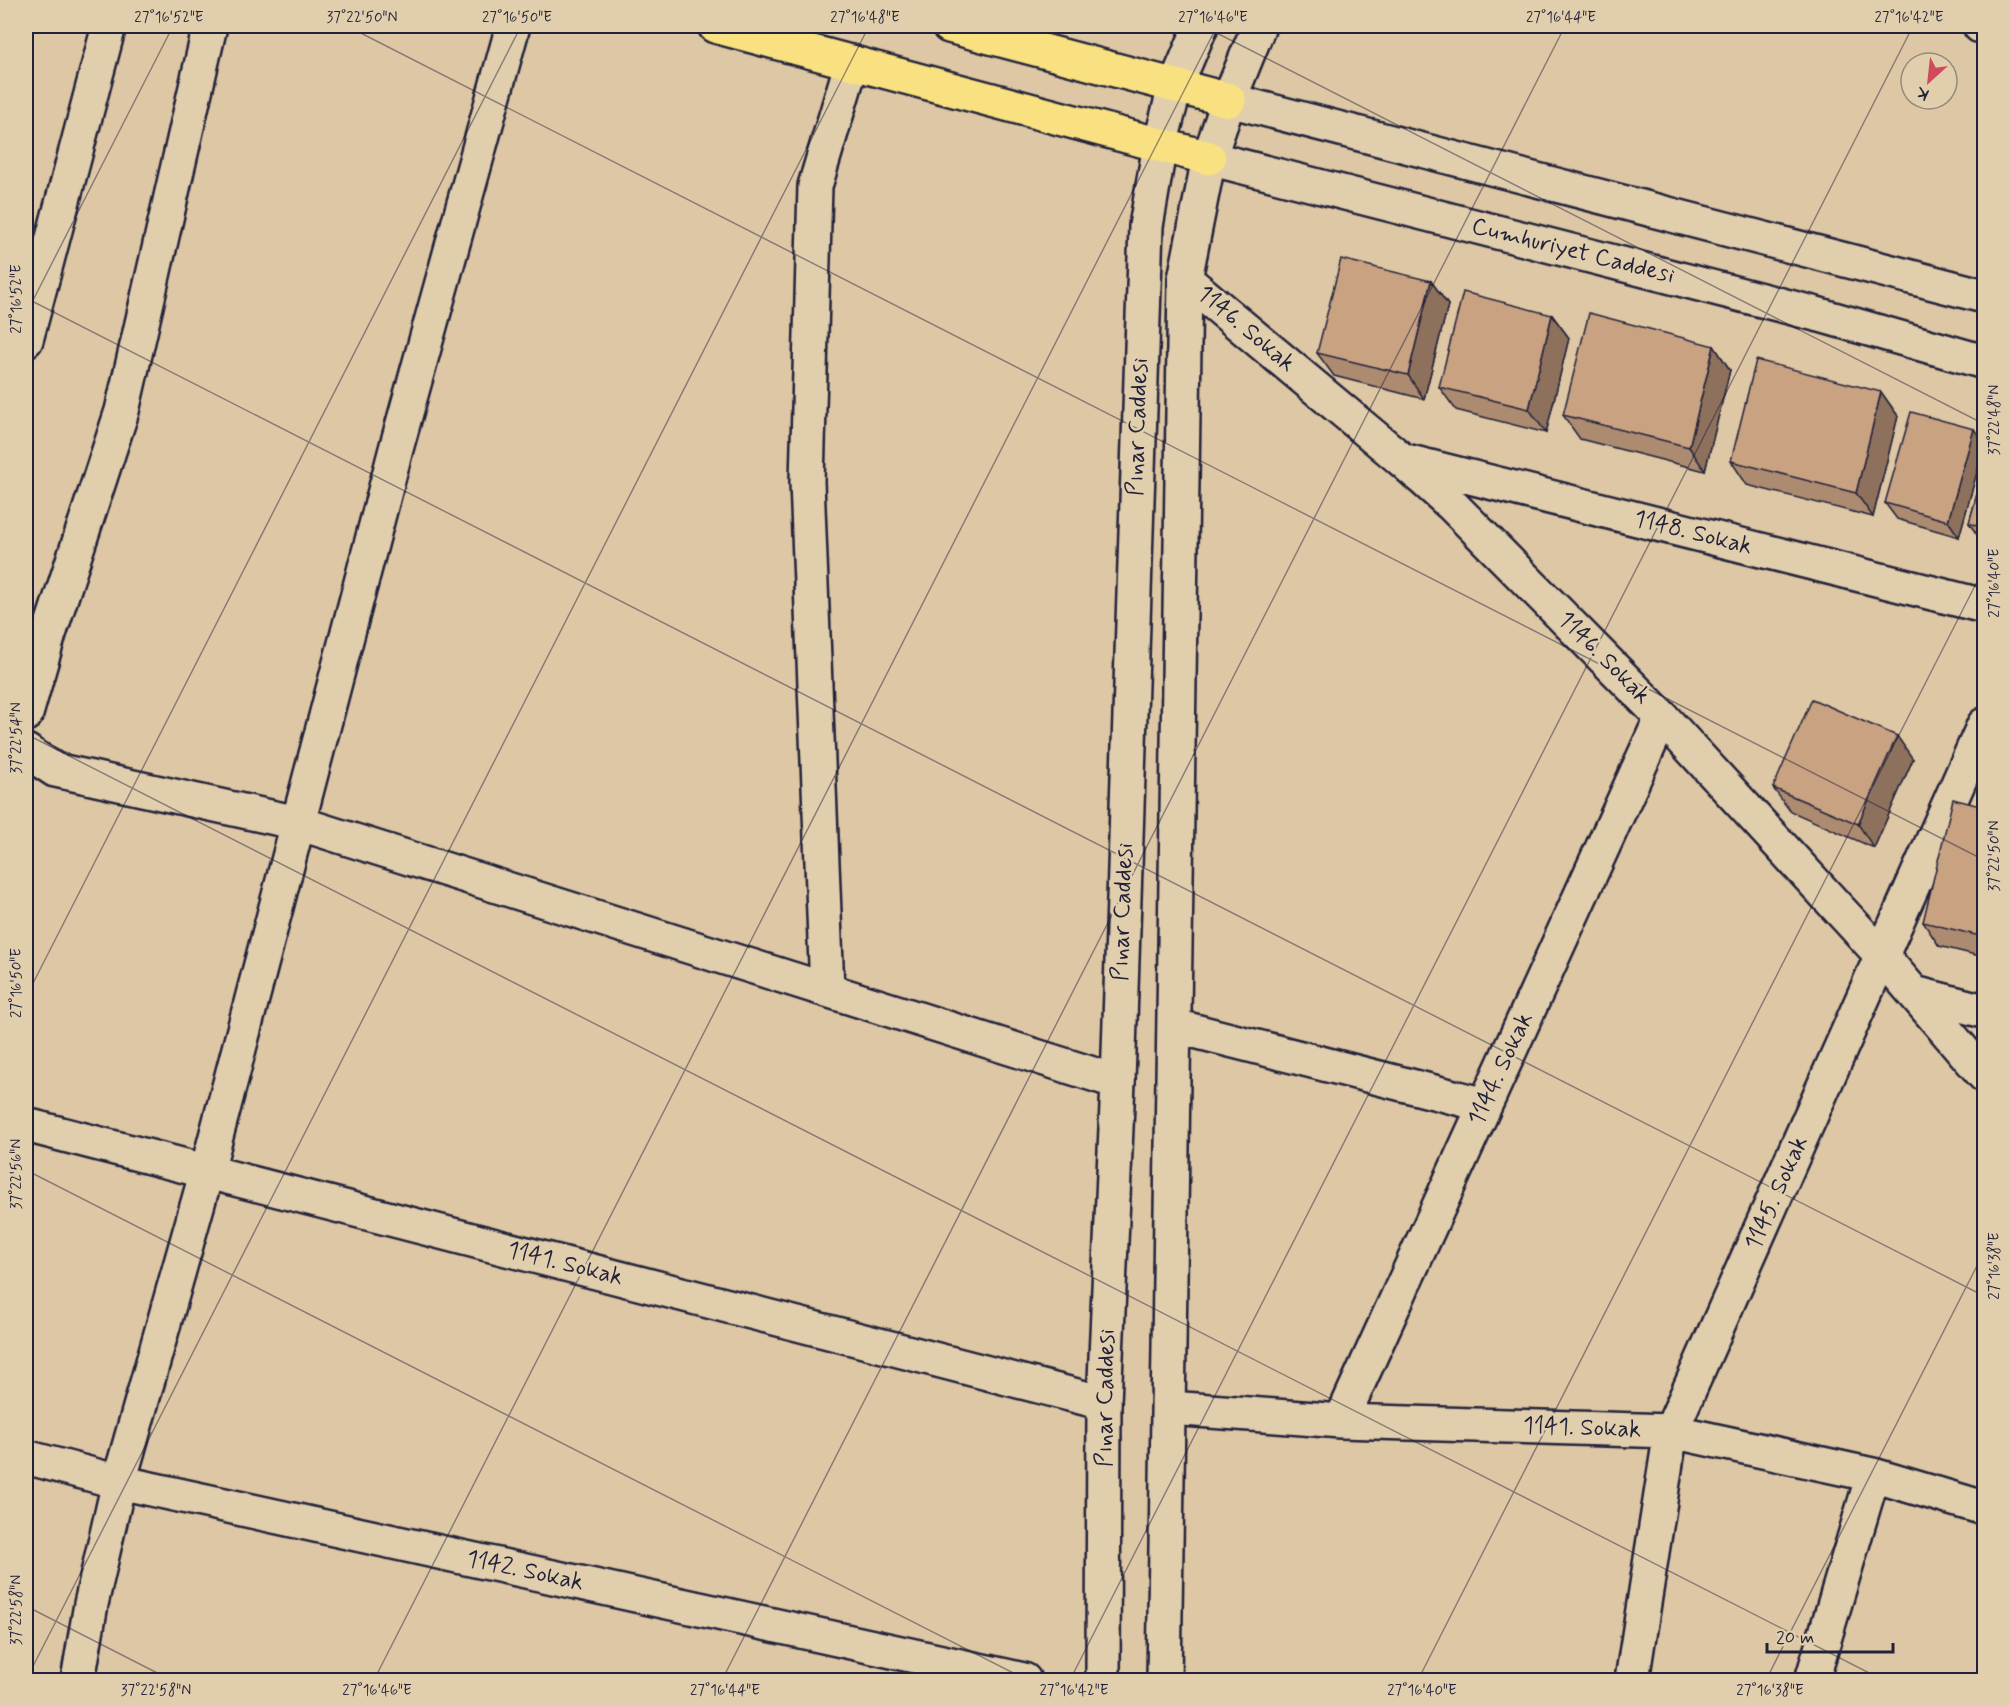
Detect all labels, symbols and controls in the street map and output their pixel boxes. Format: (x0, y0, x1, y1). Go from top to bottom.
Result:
text: 27°16'52"E (134, 8, 204, 28)
text: 37°22'50"N (327, 8, 397, 28)
text: 27°16'50"E (482, 8, 552, 28)
text: 27°16'48"E (830, 8, 900, 28)
text: 27°16'46"E (1178, 8, 1248, 28)
text: 27°16'44"E (1526, 8, 1596, 28)
text: 27°16'42"E (1874, 8, 1944, 28)
north arrow (1899, 51, 1959, 111)
text: K (1912, 81, 1933, 105)
street label: Cumhuriyet Caddesi (1468, 211, 1678, 291)
text: 27°16'52"E (7, 264, 27, 334)
street label: 1146. Sokak (1190, 279, 1302, 379)
street label: Pınar Caddesi (1120, 357, 1156, 497)
text: 37°22'48"N (1985, 385, 2005, 455)
street label: 1148. Sokak (1631, 503, 1755, 563)
text: 27°16'40"E (1985, 548, 2005, 618)
street label: 1146. Sokak (1551, 605, 1657, 711)
text: 37°22'54"N (7, 702, 27, 774)
text: 37°22'50"N (1985, 821, 2005, 891)
street label: Pınar Caddesi (1105, 842, 1141, 982)
text: 27°16'50"E (7, 948, 27, 1018)
street label: 1144. Sokak (1461, 1007, 1541, 1131)
street label: 1145. Sokak (1738, 1131, 1816, 1255)
text: 37°22'56"N (7, 1139, 27, 1209)
text: 27°16'38"E (1985, 1232, 2005, 1300)
street label: 1141. Sokak (504, 1235, 626, 1293)
street label: Pınar Caddesi (1089, 1329, 1123, 1467)
street label: 1141. Sokak (1522, 1410, 1642, 1446)
street label: 1142. Sokak (464, 1543, 587, 1599)
text: 37°22'58"N (7, 1575, 27, 1645)
scale bar (1767, 1616, 1893, 1654)
text: 20 m (1776, 1626, 1814, 1650)
text: 37°22'58"N (121, 1681, 191, 1701)
text: 27°16'46"E (342, 1681, 412, 1701)
text: 27°16'44"E (690, 1681, 760, 1701)
text: 27°16'42"E (1039, 1681, 1109, 1701)
text: 27°16'40"E (1387, 1681, 1457, 1701)
text: 27°16'38"E (1736, 1681, 1804, 1701)

